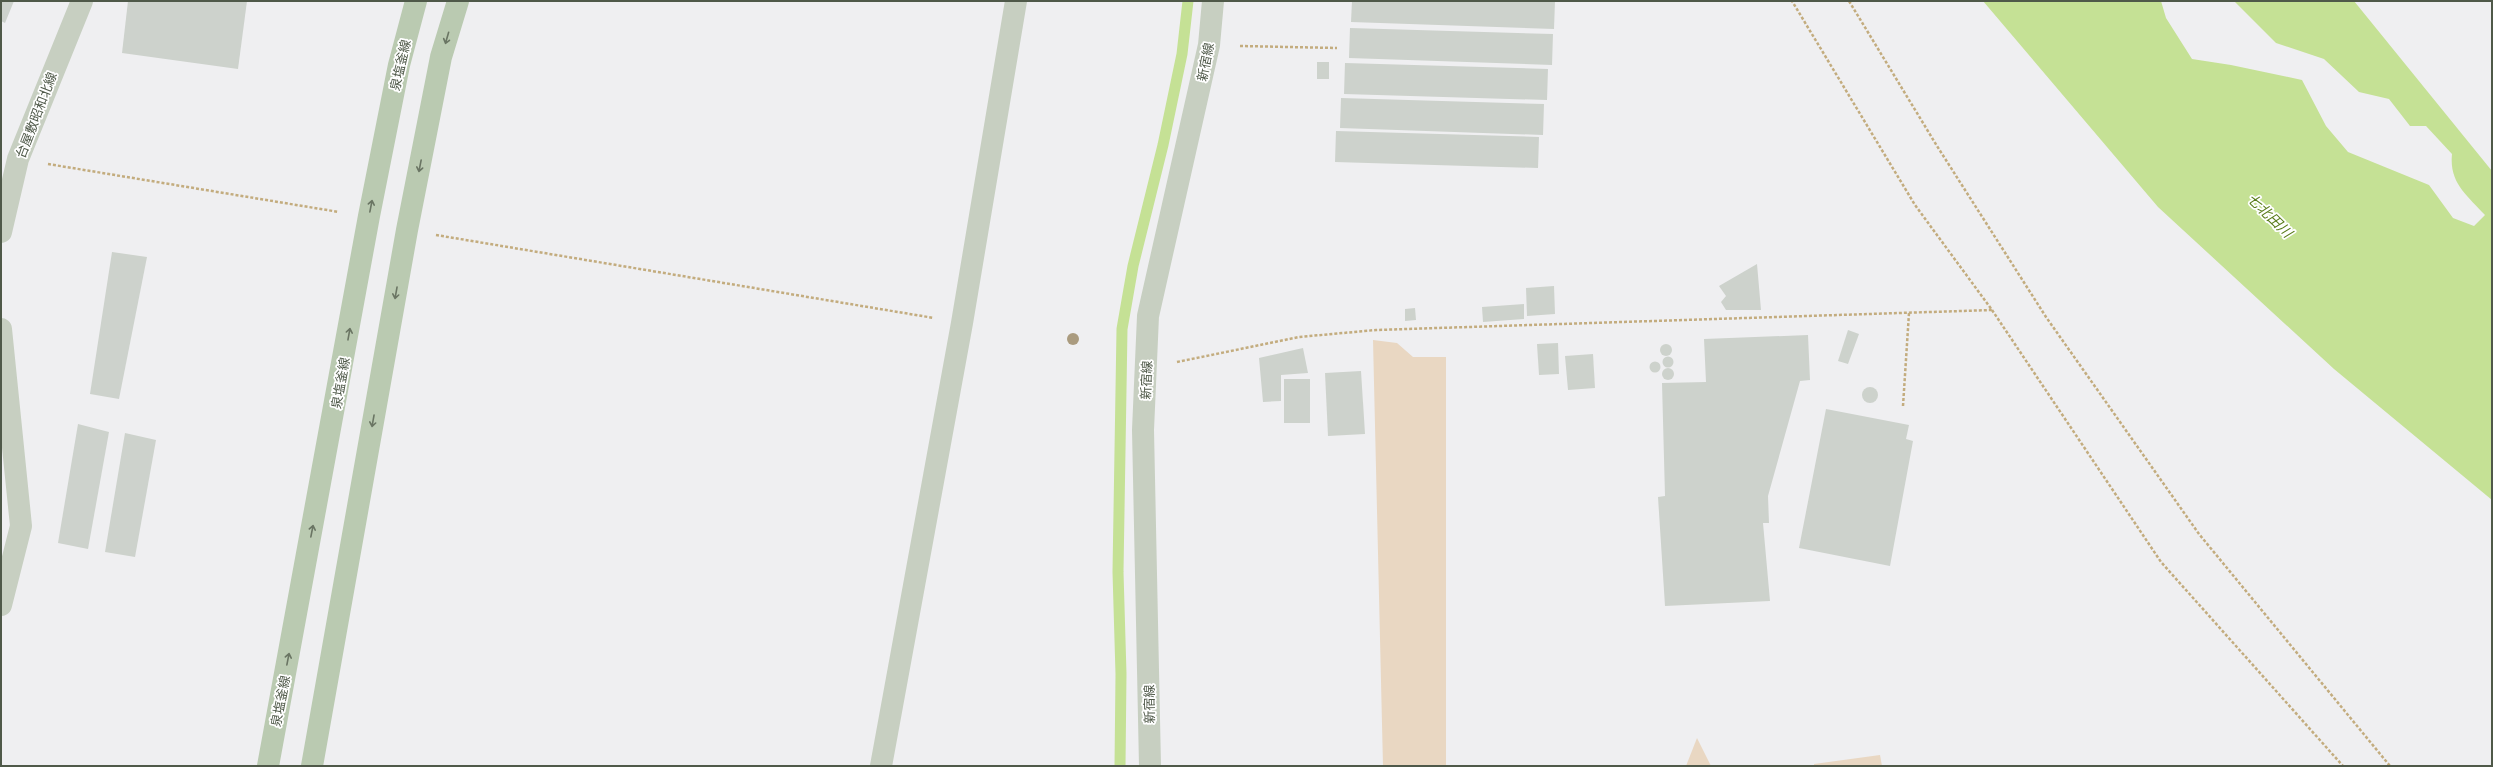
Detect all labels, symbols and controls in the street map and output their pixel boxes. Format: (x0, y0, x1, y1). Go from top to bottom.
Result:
one-way arrow (443, 32, 450, 45)
street label: 泉塩釜線 (386, 38, 414, 92)
street label: 新宿線 (1193, 41, 1217, 83)
street label: 台屋敷昭和北線 (12, 70, 60, 160)
one-way arrow (415, 159, 423, 172)
water label: 七北田川 (2244, 189, 2297, 242)
one-way arrow (368, 200, 376, 213)
one-way arrow (391, 286, 399, 299)
one-way arrow (345, 328, 353, 341)
street label: 泉塩釜線 (328, 356, 352, 410)
street label: 新宿線 (1137, 360, 1155, 400)
one-way arrow (369, 414, 377, 427)
one-way arrow (309, 525, 317, 538)
one-way arrow (284, 653, 292, 666)
street label: 泉塩釜線 (267, 674, 293, 728)
street label: 新宿線 (1141, 684, 1157, 724)

